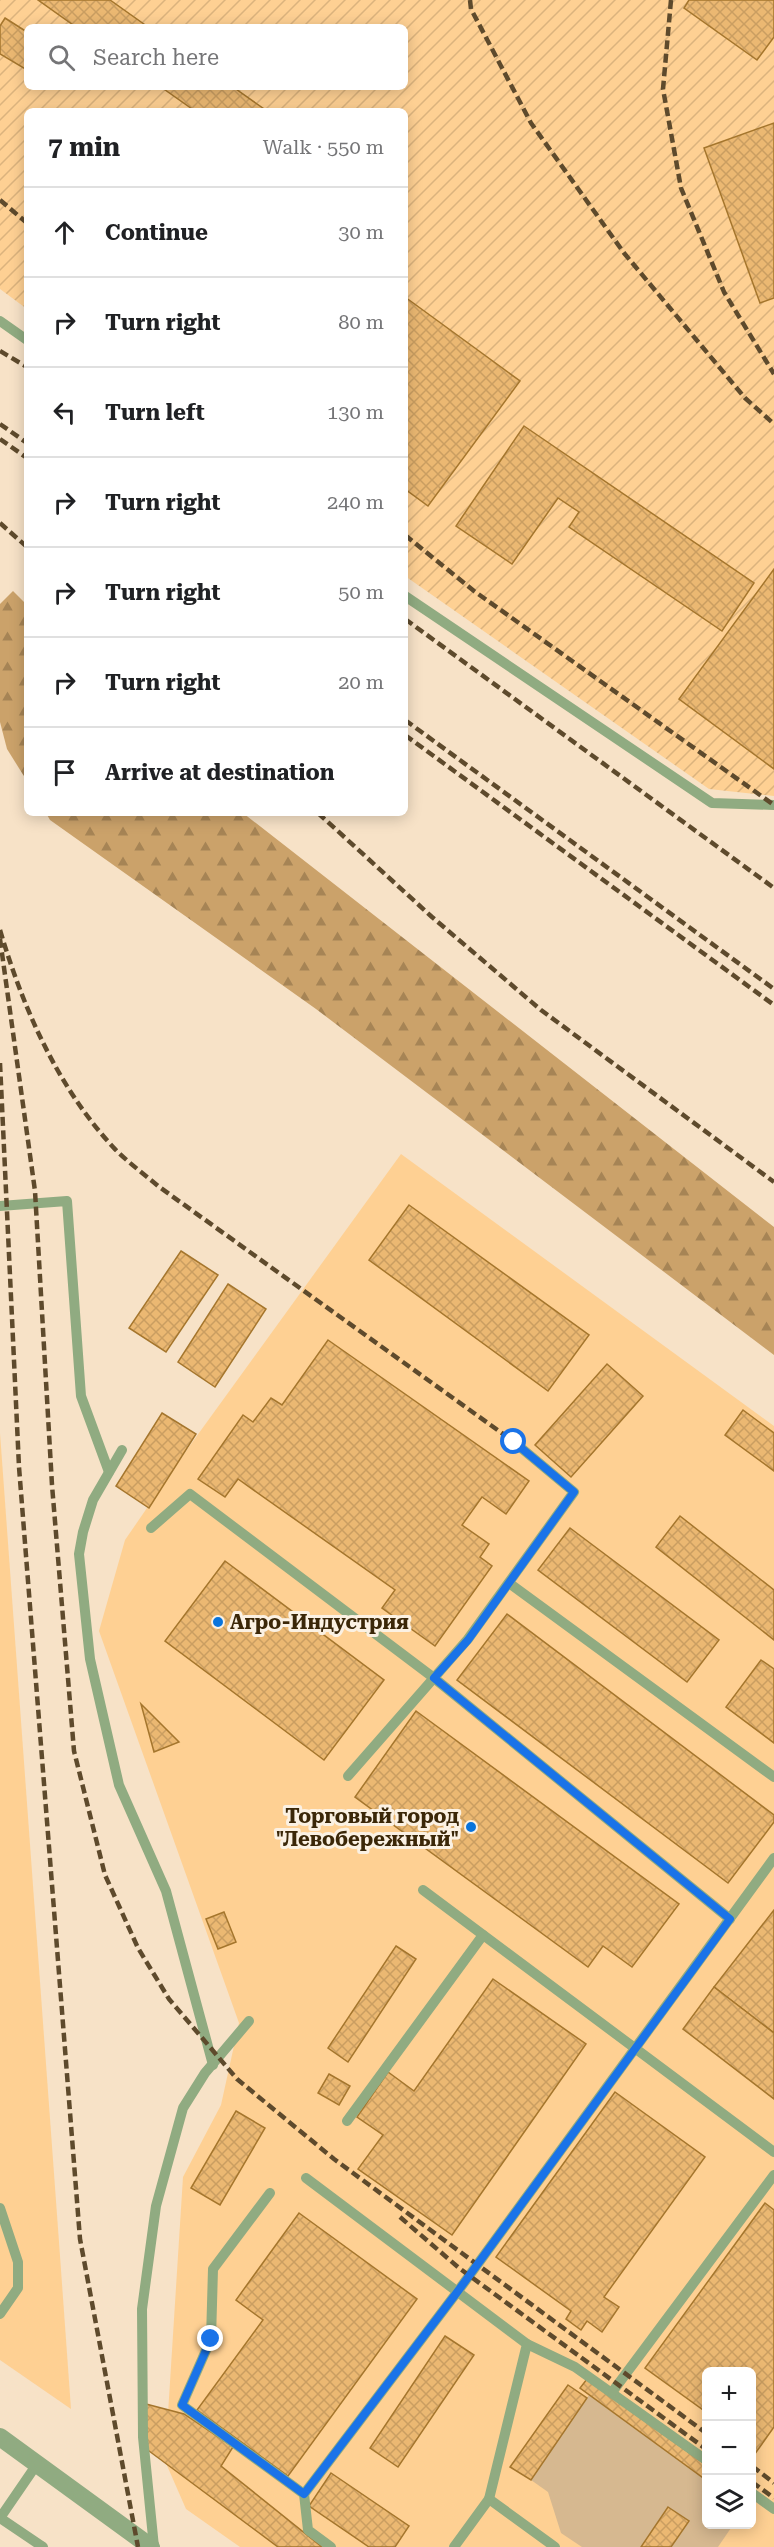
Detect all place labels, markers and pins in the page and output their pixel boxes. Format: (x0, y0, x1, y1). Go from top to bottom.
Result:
place label: Агро-Индустрия (230, 1610, 409, 1634)
marker: Агро-Индустрия (211, 1615, 225, 1629)
place label: Торговый город "Левобережный" (276, 1804, 459, 1851)
marker: Торговый город "Левобережный" (464, 1820, 478, 1834)

